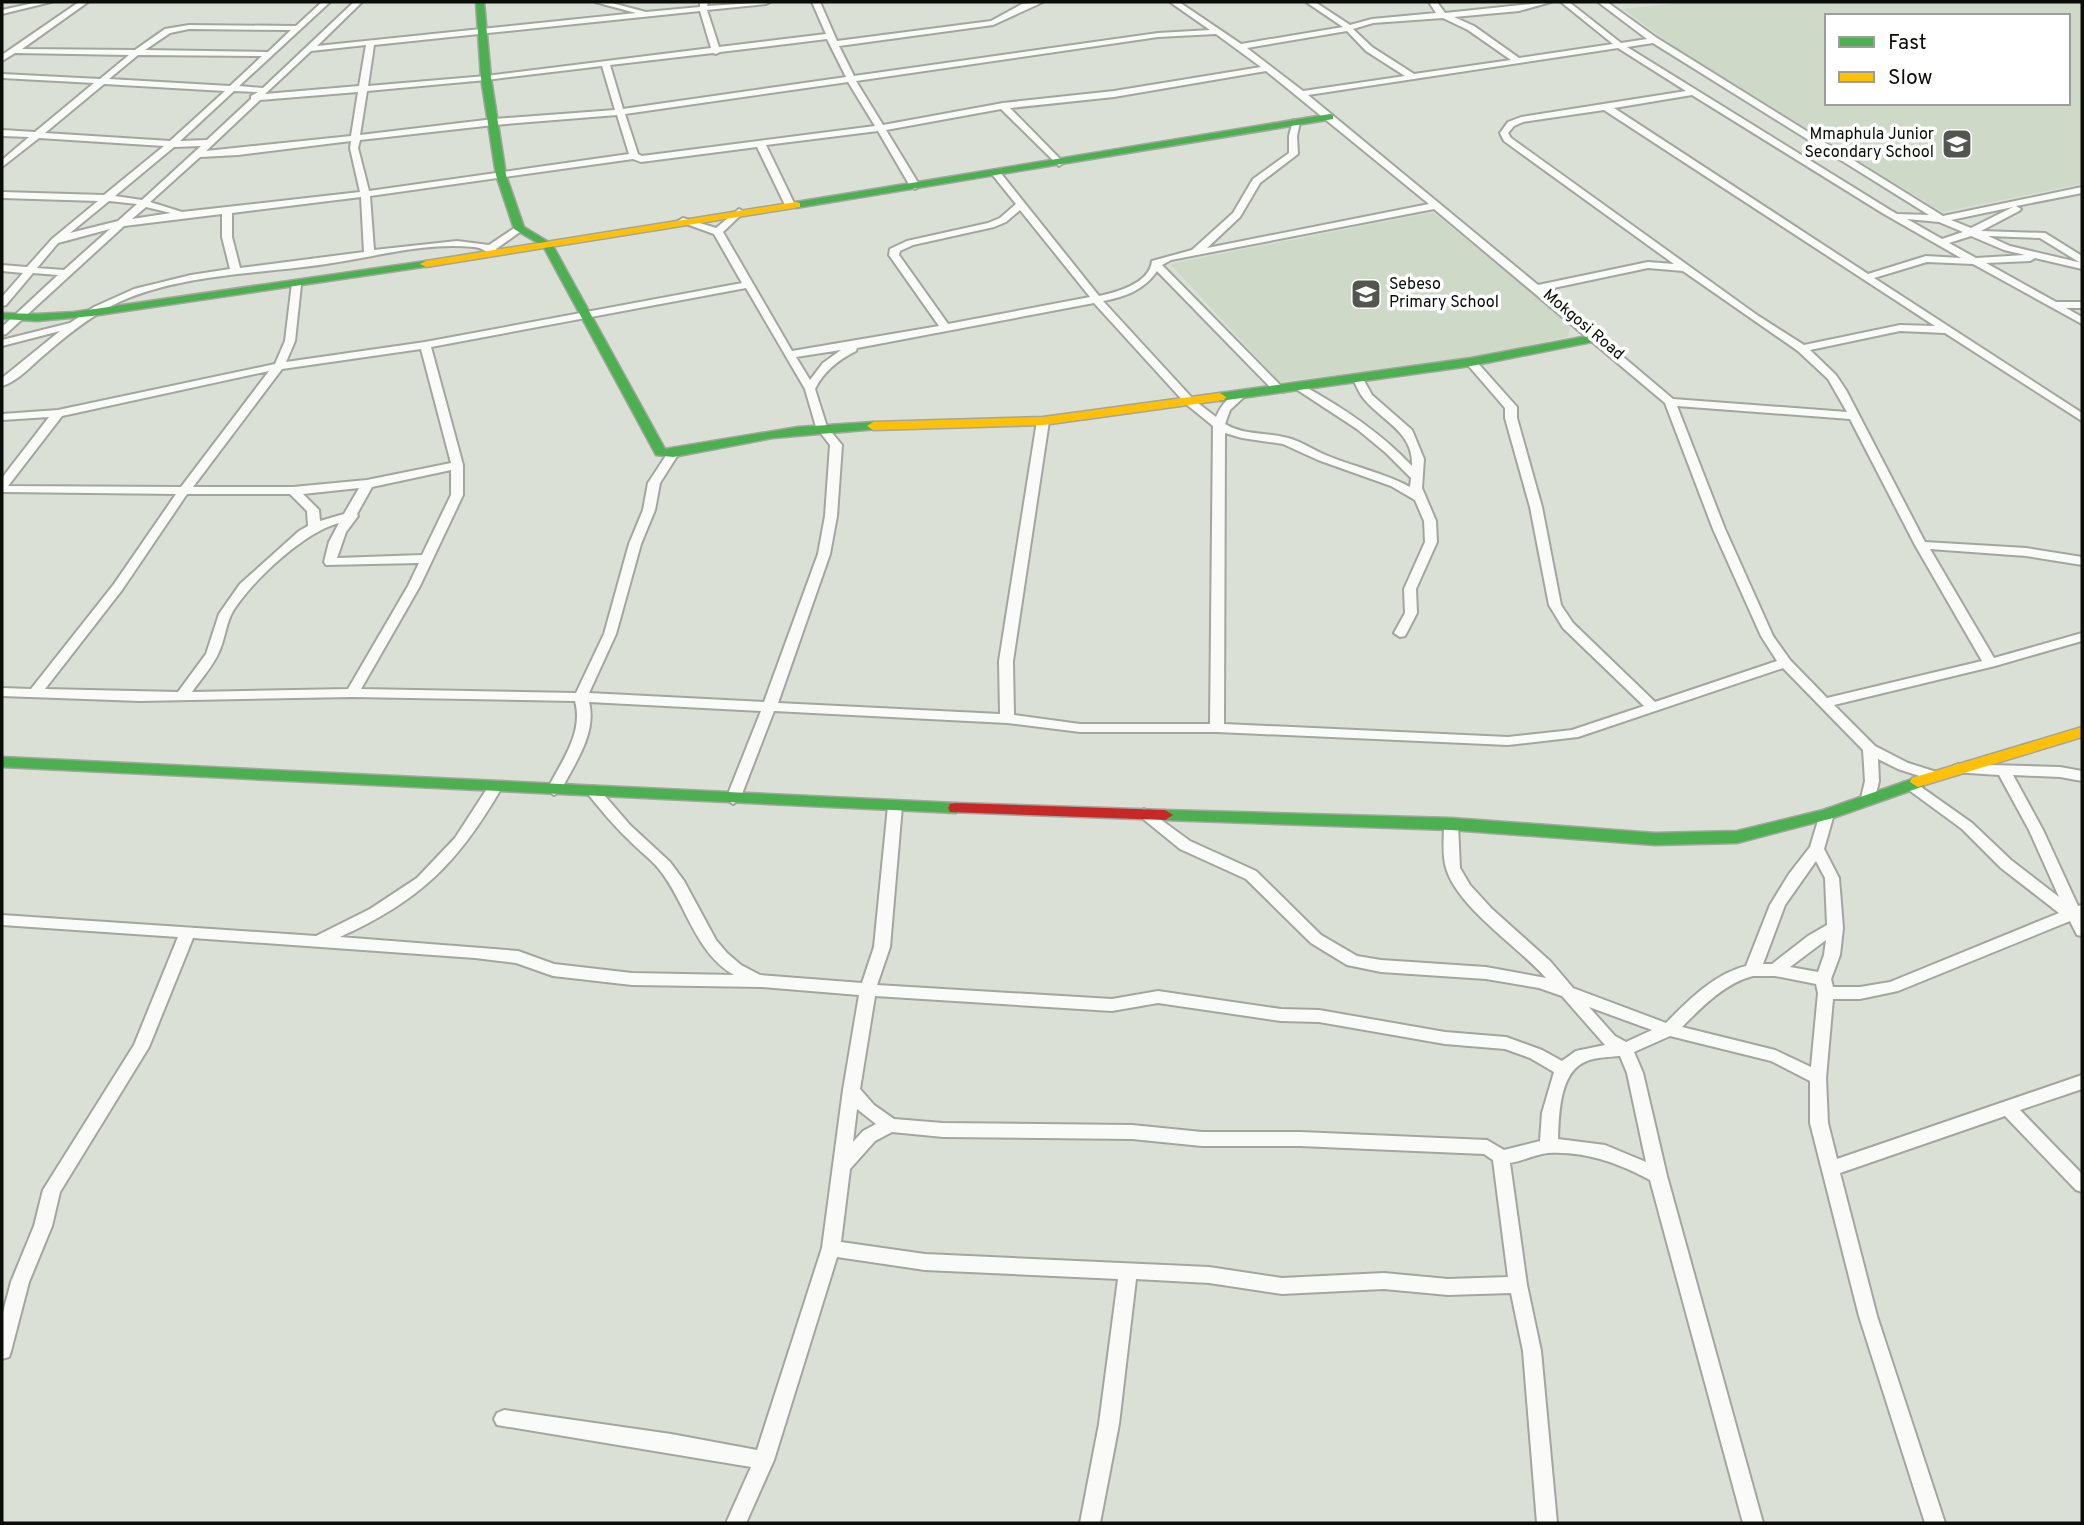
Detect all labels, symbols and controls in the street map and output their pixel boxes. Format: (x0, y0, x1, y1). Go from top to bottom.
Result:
legend (1825, 14, 2070, 105)
text: Fast (1888, 30, 1927, 57)
text: Slow (1888, 65, 1933, 92)
place label: Mmaphula Junior Secondary School (1805, 125, 1934, 163)
school or university icon: Mmaphula Junior Secondary School (1940, 127, 1974, 161)
place label: Sebeso Primary School (1389, 275, 1499, 313)
school or university icon: Sebeso Primary School (1349, 277, 1383, 311)
street label: Mokgosi Road (1538, 285, 1628, 365)

